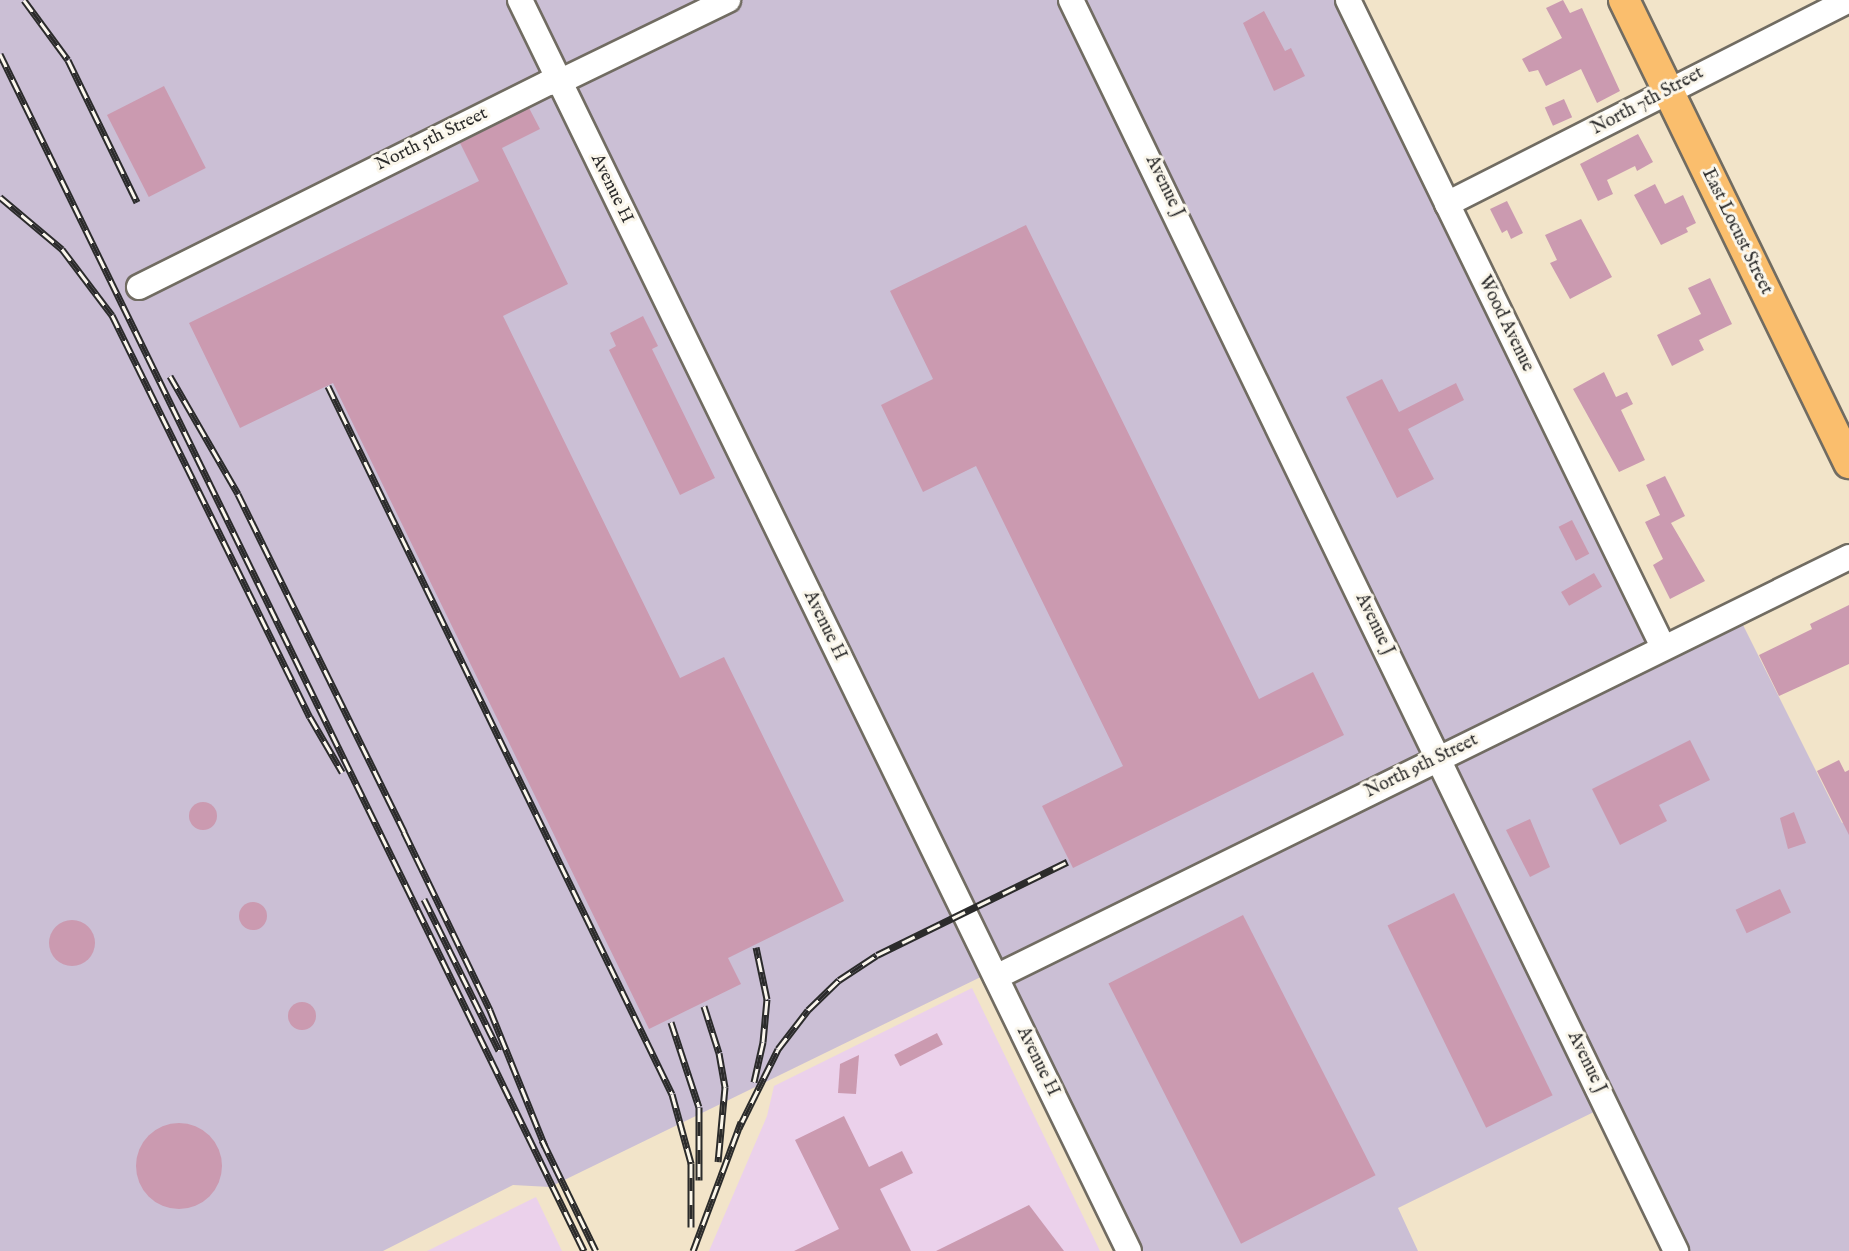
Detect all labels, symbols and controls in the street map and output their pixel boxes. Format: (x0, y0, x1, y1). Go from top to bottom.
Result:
street label: North 7th Street (1588, 63, 1708, 141)
street label: North 5th Street (372, 104, 492, 176)
street label: Avenue H (585, 151, 637, 227)
street label: Avenue J (1140, 152, 1188, 222)
street label: East Locust Street (1696, 165, 1776, 299)
street label: Wood Avenue (1472, 272, 1538, 376)
street label: Avenue H (798, 588, 850, 664)
street label: Avenue J (1350, 590, 1398, 660)
street label: North 9th Street (1362, 730, 1482, 804)
street label: Avenue H (1011, 1024, 1063, 1100)
street label: Avenue J (1562, 1028, 1610, 1098)

